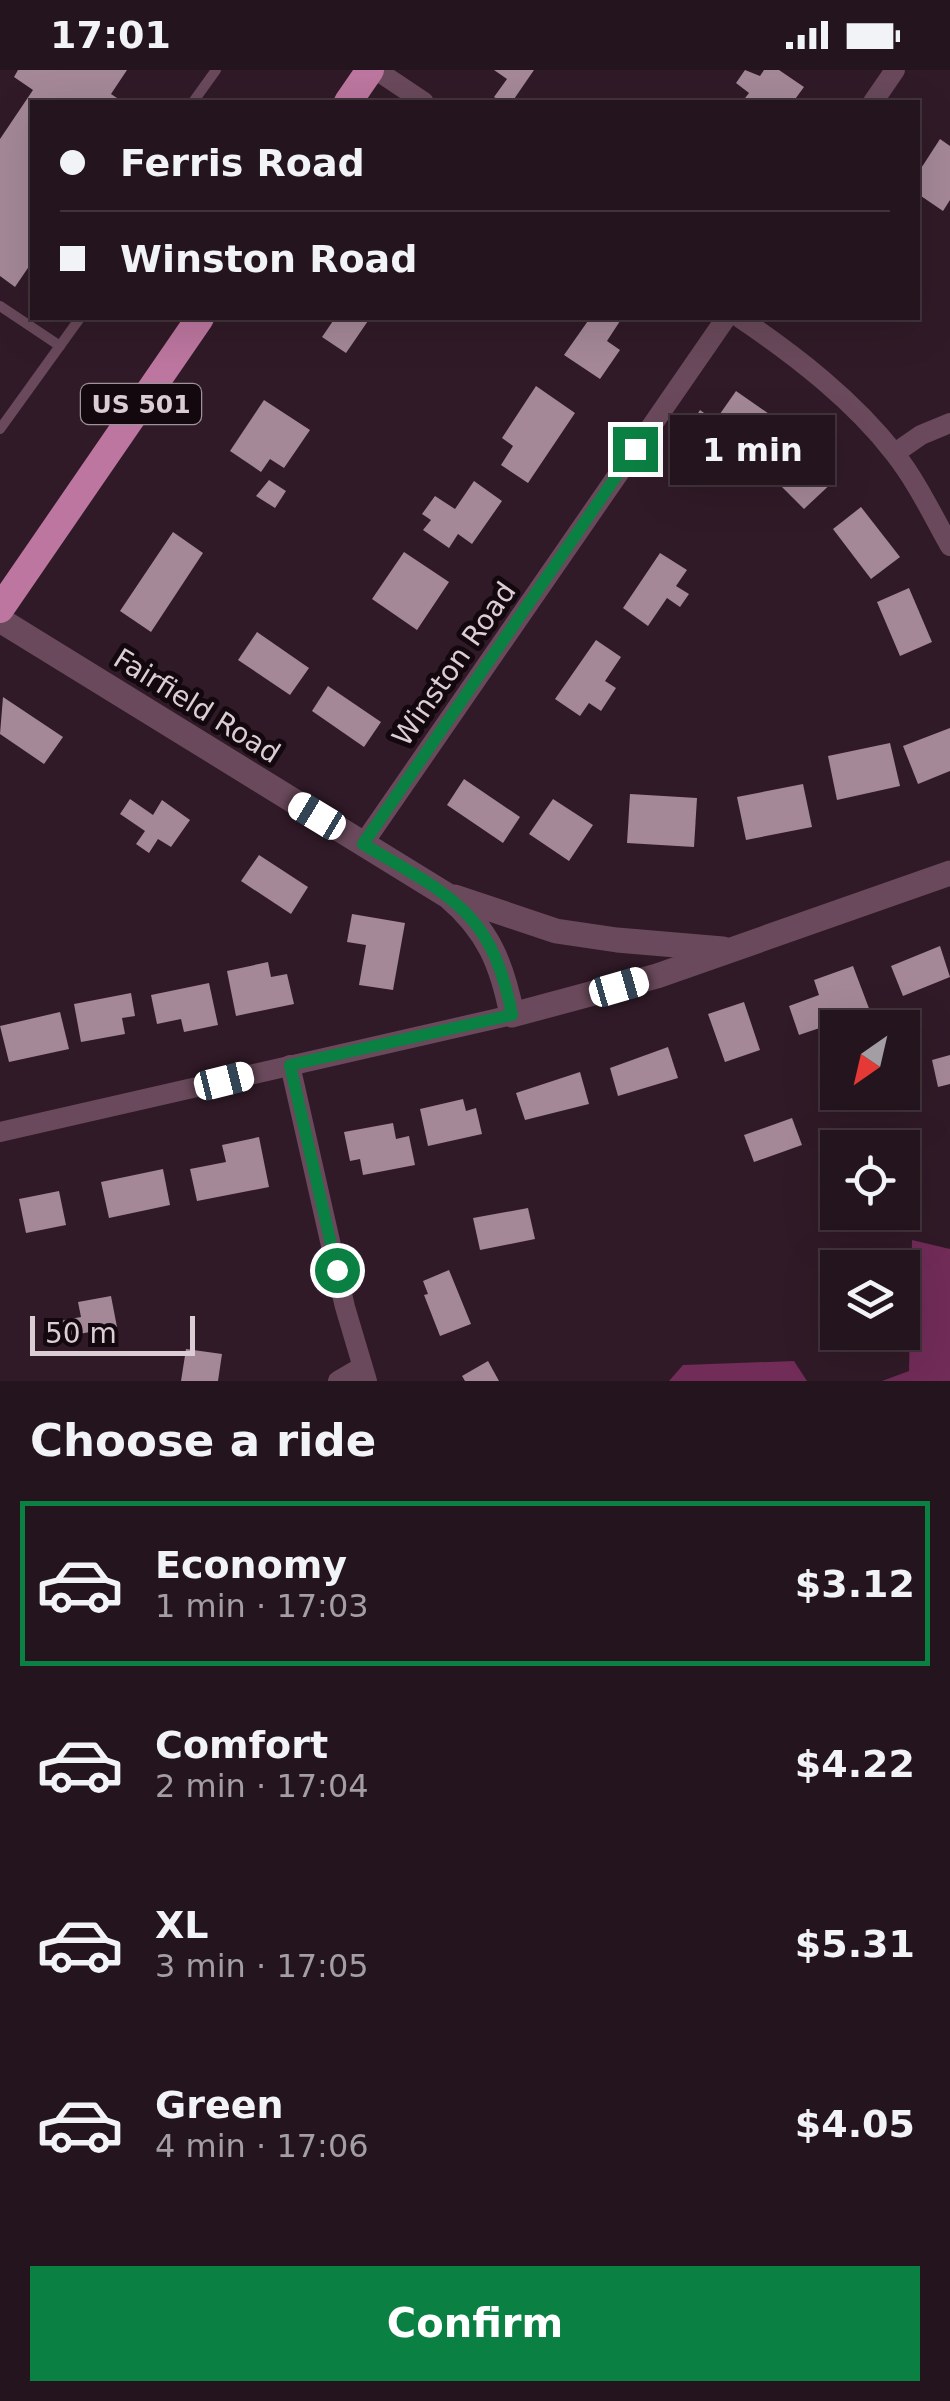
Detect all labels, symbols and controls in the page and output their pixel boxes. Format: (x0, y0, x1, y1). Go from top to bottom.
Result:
text: 17:01 (50, 13, 171, 57)
text: Ferris Road (120, 141, 365, 185)
text: Winston Road (120, 237, 417, 281)
road number: US 501 (81, 384, 201, 424)
callout: 1 min (670, 414, 835, 484)
route end (613, 427, 658, 472)
text: 1 min (702, 431, 803, 469)
street label: Winston Road (385, 576, 523, 752)
street label: Fairfield Road (108, 642, 286, 770)
car (284, 788, 350, 844)
car (586, 964, 652, 1010)
north arrow (820, 1010, 920, 1110)
map controls (820, 1010, 920, 1350)
car (191, 1059, 257, 1103)
button: locate (820, 1130, 920, 1230)
route start (315, 1248, 360, 1293)
button: layers (820, 1250, 920, 1350)
scale bar (30, 1311, 195, 1356)
text: 50 m (45, 1317, 117, 1350)
text: Choose a ride (30, 1414, 376, 1467)
icon: car (35, 1539, 125, 1629)
text: Economy (155, 1543, 347, 1587)
text: $3.12 (795, 1562, 915, 1606)
text: 1 min · 17:03 (155, 1587, 369, 1625)
icon: car (35, 1719, 125, 1809)
text: Comfort (155, 1723, 328, 1767)
text: $4.22 (795, 1742, 915, 1786)
text: 2 min · 17:04 (155, 1767, 369, 1805)
icon: car (35, 1899, 125, 1989)
text: XL (155, 1903, 209, 1947)
text: $5.31 (795, 1922, 915, 1966)
text: 3 min · 17:05 (155, 1947, 369, 1985)
icon: car (35, 2079, 125, 2169)
text: Green (155, 2083, 284, 2127)
text: $4.05 (795, 2102, 915, 2146)
text: 4 min · 17:06 (155, 2127, 369, 2165)
button: Confirm (30, 2266, 920, 2381)

